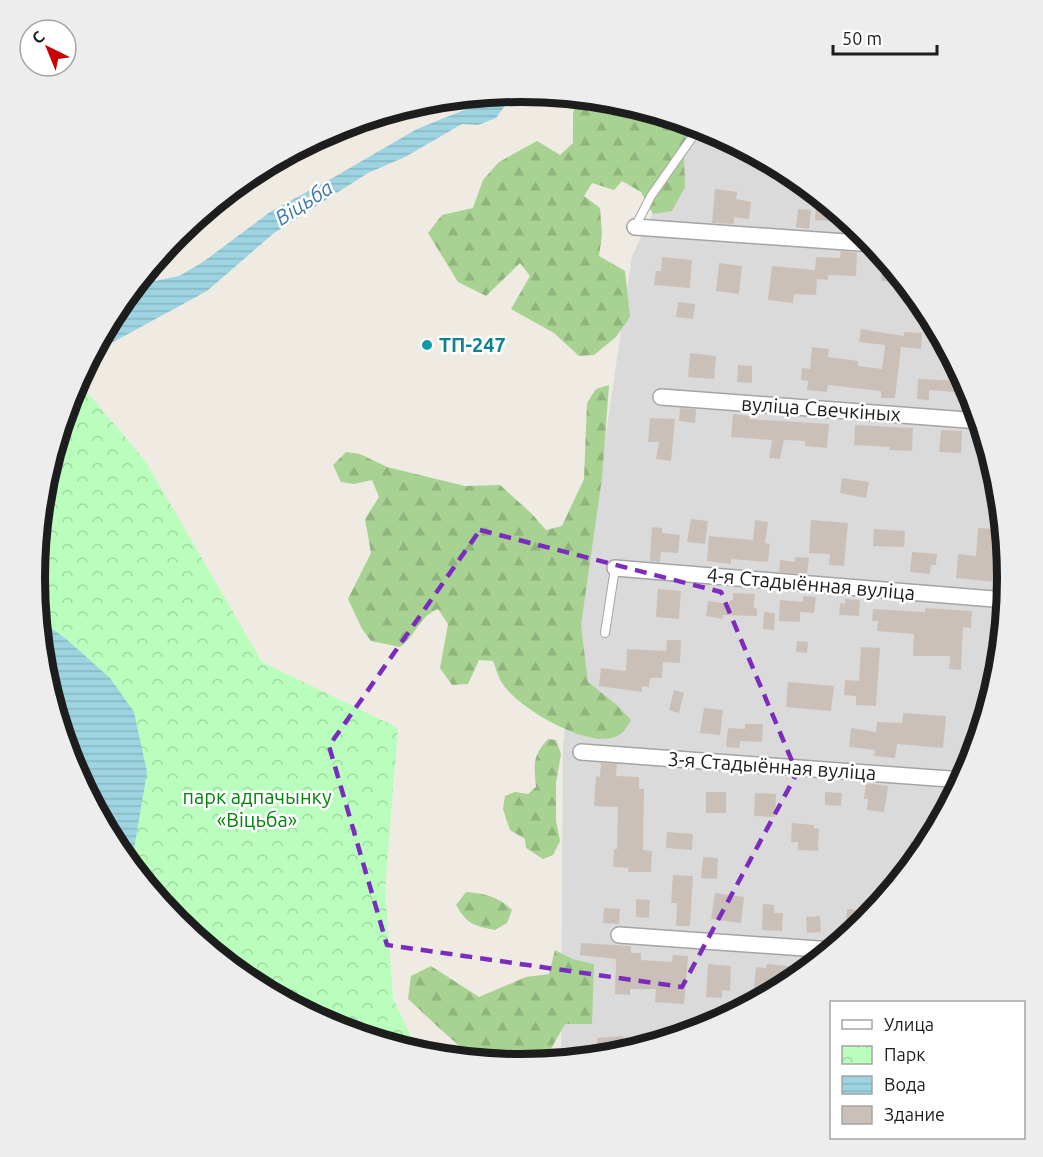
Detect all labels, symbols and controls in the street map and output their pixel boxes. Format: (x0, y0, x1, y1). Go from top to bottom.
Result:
north arrow (18, 18, 78, 78)
scale bar (833, 18, 936, 56)
text: С (28, 27, 48, 47)
text: 50 m (842, 28, 882, 48)
water label: Віцьба (270, 175, 337, 230)
place label: ТП-247 (439, 333, 506, 356)
marker: ТП-247 (420, 338, 434, 352)
street label: вуліца Свечкіных (740, 391, 902, 426)
street label: 4-я Стадыённая вуліца (706, 563, 916, 604)
street label: 3-я Стадыённая вуліца (667, 747, 877, 784)
park label: парк адпачынку «Віцьба» (182, 785, 332, 831)
legend (830, 1001, 1025, 1139)
text: Улица (884, 1014, 934, 1034)
text: Парк (884, 1044, 925, 1064)
text: Вода (884, 1074, 926, 1094)
text: Здание (884, 1104, 945, 1124)

